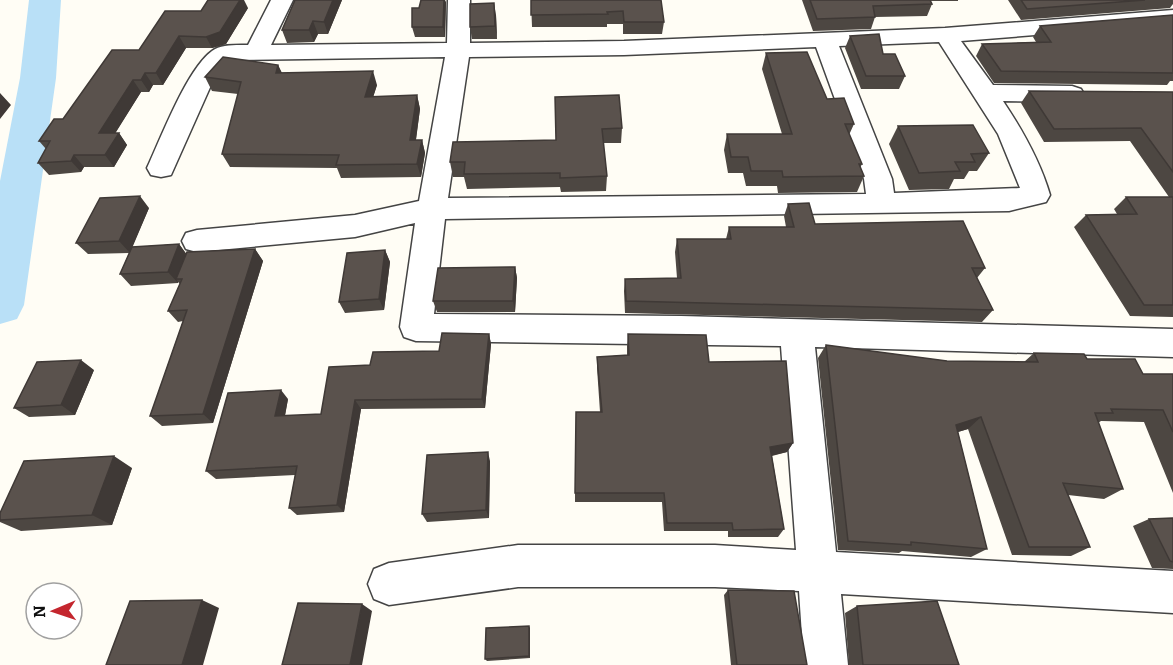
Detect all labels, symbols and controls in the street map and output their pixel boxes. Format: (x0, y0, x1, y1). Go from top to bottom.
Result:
north arrow (24, 581, 84, 641)
text: N (30, 605, 49, 618)

